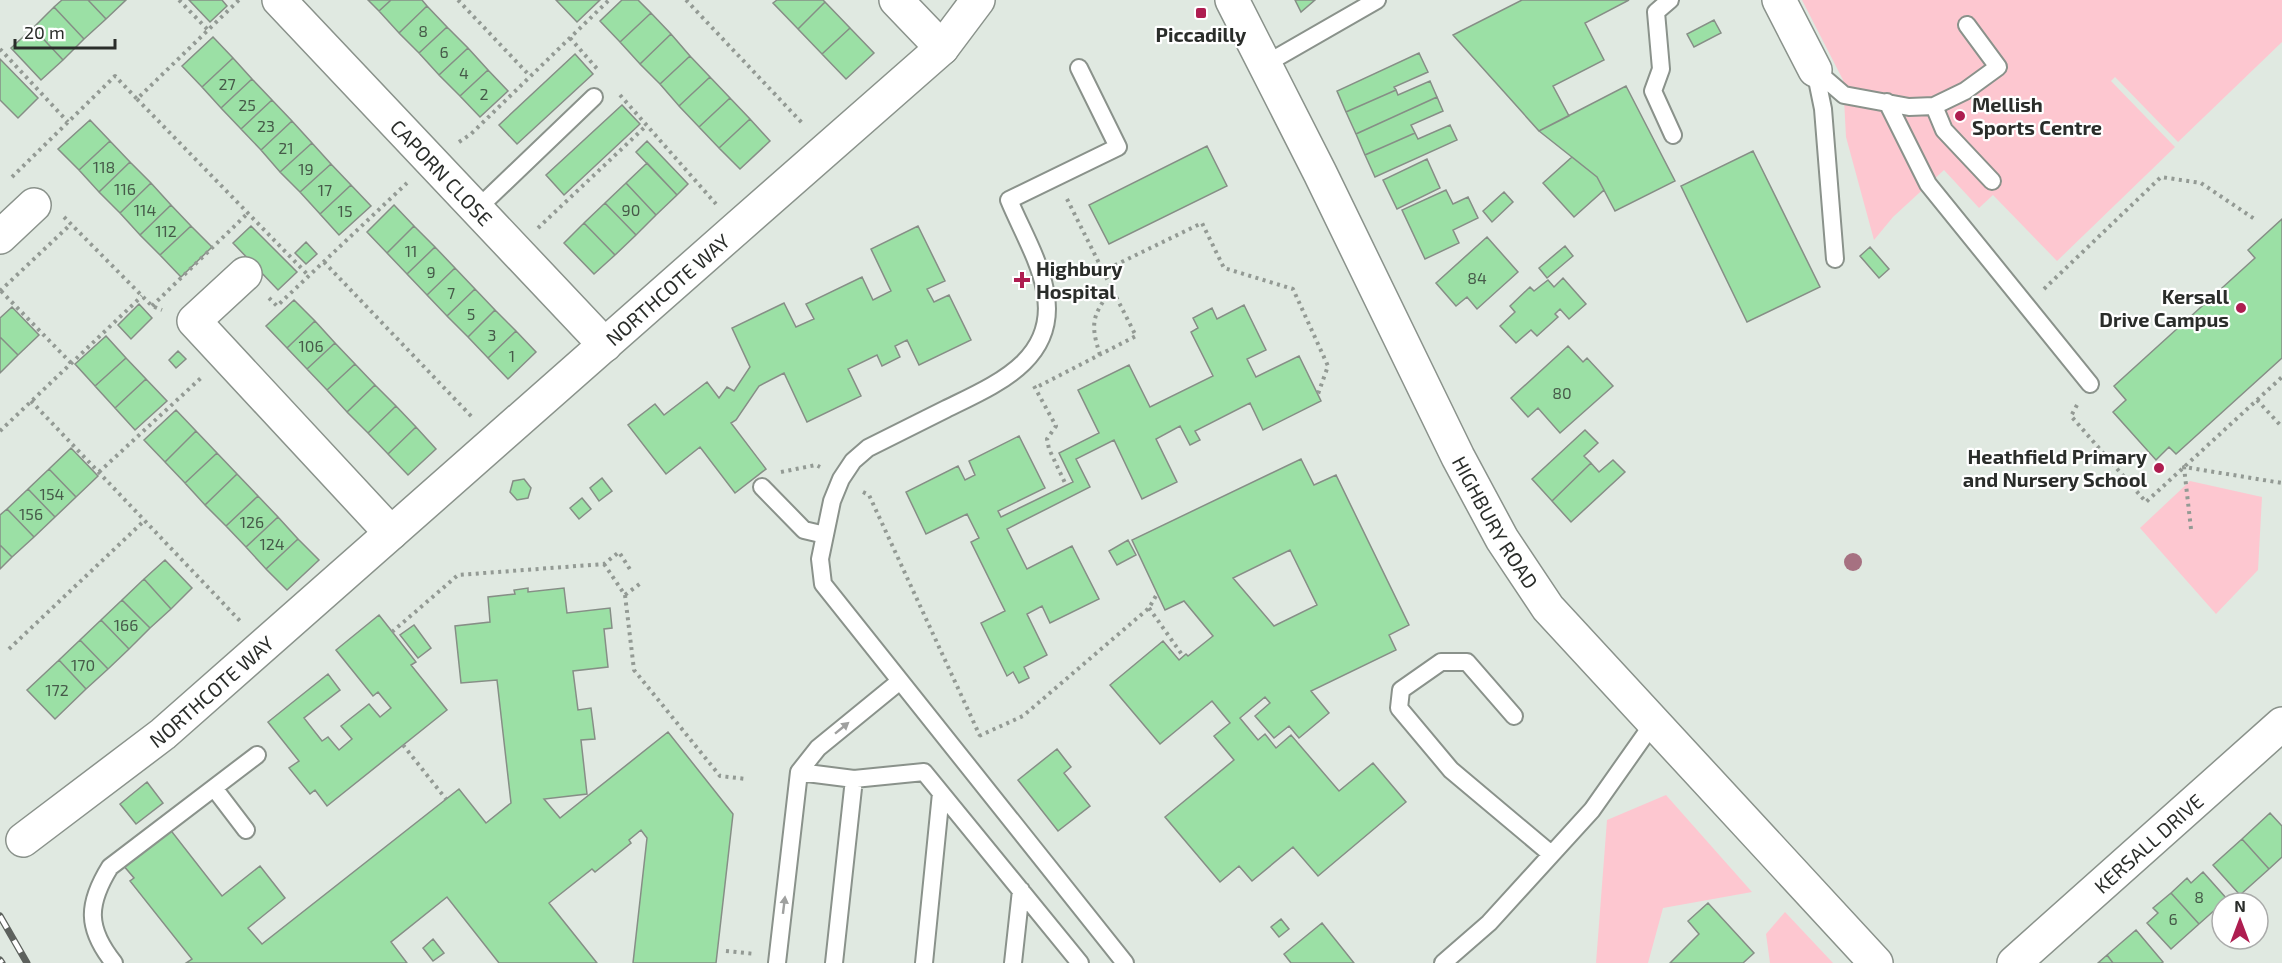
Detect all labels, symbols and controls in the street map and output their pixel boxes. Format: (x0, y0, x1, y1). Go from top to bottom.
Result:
marker: Piccadilly (1194, 6, 1208, 20)
scale bar (15, 12, 116, 50)
text: 20 m (24, 21, 65, 43)
house number: 8 (418, 21, 428, 40)
place label: Piccadilly (1156, 22, 1247, 47)
house number: 6 (439, 42, 449, 61)
house number: 4 (459, 63, 469, 82)
house number: 27 (218, 74, 236, 93)
house number: 2 (480, 84, 489, 103)
place label: Mellish Sports Centre (1972, 92, 2102, 139)
house number: 25 (238, 95, 256, 114)
marker: Mellish Sports Centre (1953, 109, 1967, 123)
street label: CAPORN CLOSE (386, 114, 498, 230)
house number: 23 (257, 116, 275, 135)
house number: 21 (278, 138, 294, 157)
house number: 118 (93, 157, 115, 176)
house number: 19 (298, 159, 314, 178)
house number: 116 (114, 179, 136, 198)
house number: 17 (318, 180, 332, 199)
house number: 114 (134, 200, 156, 219)
house number: 90 (622, 200, 640, 219)
house number: 15 (338, 201, 352, 220)
house number: 112 (155, 221, 177, 240)
street label: NORTHCOTE WAY (600, 228, 735, 350)
house number: 11 (405, 241, 417, 260)
place label: Highbury Hospital (1036, 256, 1123, 303)
house number: 9 (426, 262, 436, 281)
house number: 84 (1467, 268, 1487, 287)
marker: Highbury Hospital (1013, 271, 1031, 289)
house number: 7 (447, 283, 455, 302)
place label: Kersall Drive Campus (2099, 284, 2229, 331)
marker: Kersall Drive Campus (2234, 301, 2248, 315)
house number: 5 (467, 304, 475, 323)
house number: 3 (488, 325, 496, 344)
house number: 106 (298, 336, 324, 355)
house number: 1 (509, 346, 515, 365)
house number: 80 (1552, 383, 1572, 402)
place label: Heathfield Primary and Nursery School (1963, 444, 2148, 492)
street label: HIGHBURY ROAD (1448, 452, 1543, 593)
marker: Heathfield Primary and Nursery School (2152, 461, 2166, 475)
house number: 154 (40, 484, 65, 503)
house number: 156 (19, 504, 43, 523)
house number: 126 (240, 512, 264, 531)
house number: 124 (259, 534, 285, 553)
house number: 166 (114, 615, 138, 634)
street label: NORTHCOTE WAY (144, 630, 279, 752)
house number: 170 (71, 655, 95, 674)
house number: 172 (45, 680, 69, 699)
one-way arrow (834, 723, 849, 735)
street label: KERSALL DRIVE (2089, 788, 2208, 898)
house number: 8 (2194, 887, 2204, 906)
north arrow (2210, 891, 2270, 951)
one-way arrow (779, 895, 789, 914)
text: N (2234, 896, 2246, 915)
house number: 6 (2168, 909, 2178, 928)

